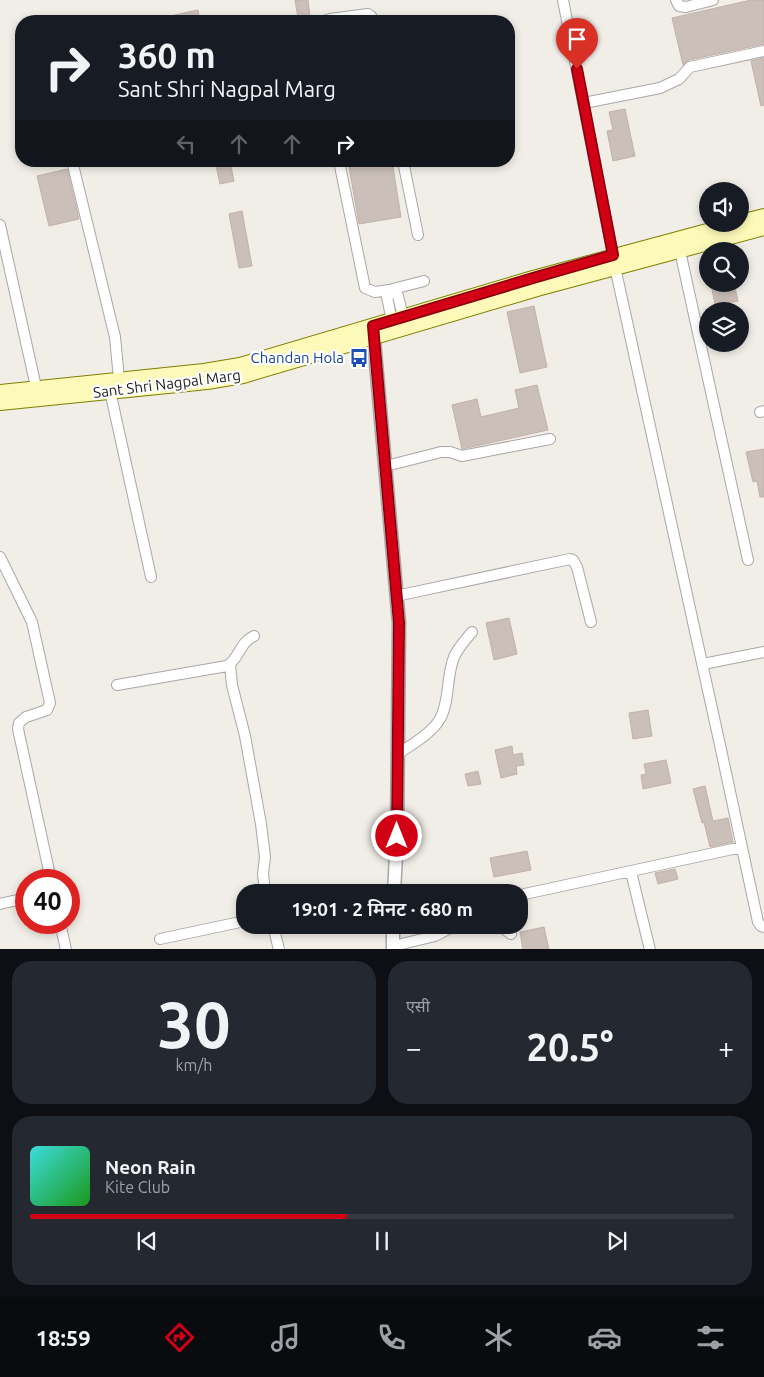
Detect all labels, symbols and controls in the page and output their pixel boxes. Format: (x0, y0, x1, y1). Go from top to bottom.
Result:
pin (556, 18, 598, 69)
icon: arrive (563, 25, 591, 53)
icon: right (35, 35, 100, 100)
text: 360 m (118, 35, 216, 75)
text: Sant Shri Nagpal Marg (118, 76, 336, 101)
icon: left (172, 130, 200, 158)
icon: ahead (225, 130, 253, 158)
icon: ahead (278, 130, 306, 158)
icon: right (331, 130, 359, 158)
map controls (699, 182, 749, 352)
button: sound (699, 182, 749, 232)
button: search (699, 242, 749, 292)
button: layers (699, 302, 749, 352)
bus stop icon: Chandan Hola (348, 347, 370, 369)
place label: Chandan Hola (251, 349, 344, 366)
street label: Sant Shri Nagpal Marg (92, 366, 242, 401)
position arrow (370, 809, 422, 861)
speed limit sign: 40 (15, 869, 80, 934)
text: 19:01 · 2 मिनट · 680 m (291, 898, 473, 920)
text: 30 (157, 987, 231, 1060)
text: एसी (406, 997, 430, 1015)
text: 20.5° (526, 1026, 614, 1068)
text: − (406, 1032, 422, 1063)
text: + (718, 1032, 734, 1063)
text: km/h (176, 1056, 212, 1074)
text: Neon Rain (105, 1156, 196, 1178)
text: Kite Club (105, 1178, 170, 1196)
icon: previous (133, 1227, 161, 1255)
icon: pause (368, 1227, 396, 1255)
icon: next (603, 1227, 631, 1255)
icon: directions (162, 1320, 197, 1355)
icon: music (268, 1320, 303, 1355)
icon: phone (374, 1320, 409, 1355)
icon: climate (481, 1320, 516, 1355)
icon: car (587, 1320, 622, 1355)
icon: filters (693, 1320, 728, 1355)
text: 18:59 (36, 1325, 91, 1350)

